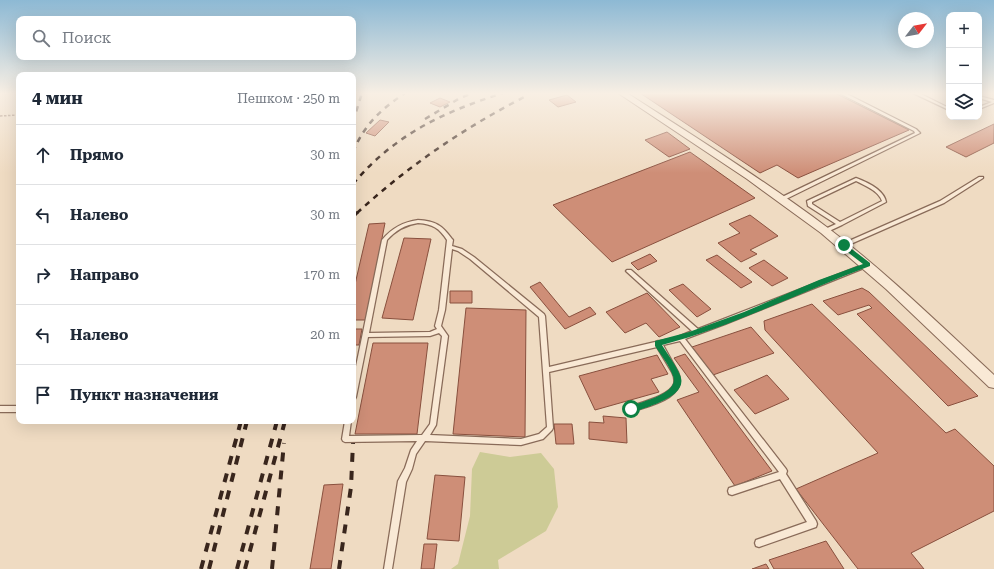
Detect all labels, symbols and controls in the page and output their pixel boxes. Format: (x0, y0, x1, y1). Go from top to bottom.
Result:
north arrow (898, 12, 934, 48)
map controls (946, 12, 982, 120)
button: + (946, 12, 982, 48)
search box (16, 16, 356, 60)
icon: search (30, 27, 52, 49)
text: Поиск (62, 29, 111, 47)
button: − (946, 48, 982, 84)
button: layers (946, 84, 982, 120)
text: 4 мин (32, 88, 83, 108)
text: Пешком · 250 m (237, 91, 340, 106)
icon: ahead (32, 144, 54, 166)
text: Прямо (70, 146, 124, 164)
text: 30 m (310, 147, 340, 162)
icon: left (32, 204, 54, 226)
text: Налево (70, 206, 129, 224)
text: 30 m (310, 207, 340, 222)
route end (835, 236, 853, 254)
icon: right (32, 264, 54, 286)
text: Направо (70, 266, 139, 284)
text: 170 m (303, 267, 340, 282)
icon: left (32, 324, 54, 346)
text: Налево (70, 326, 129, 344)
text: 20 m (310, 327, 340, 342)
icon: arrive (32, 384, 54, 406)
text: Пункт назначения (70, 386, 218, 404)
route start (622, 400, 640, 418)

